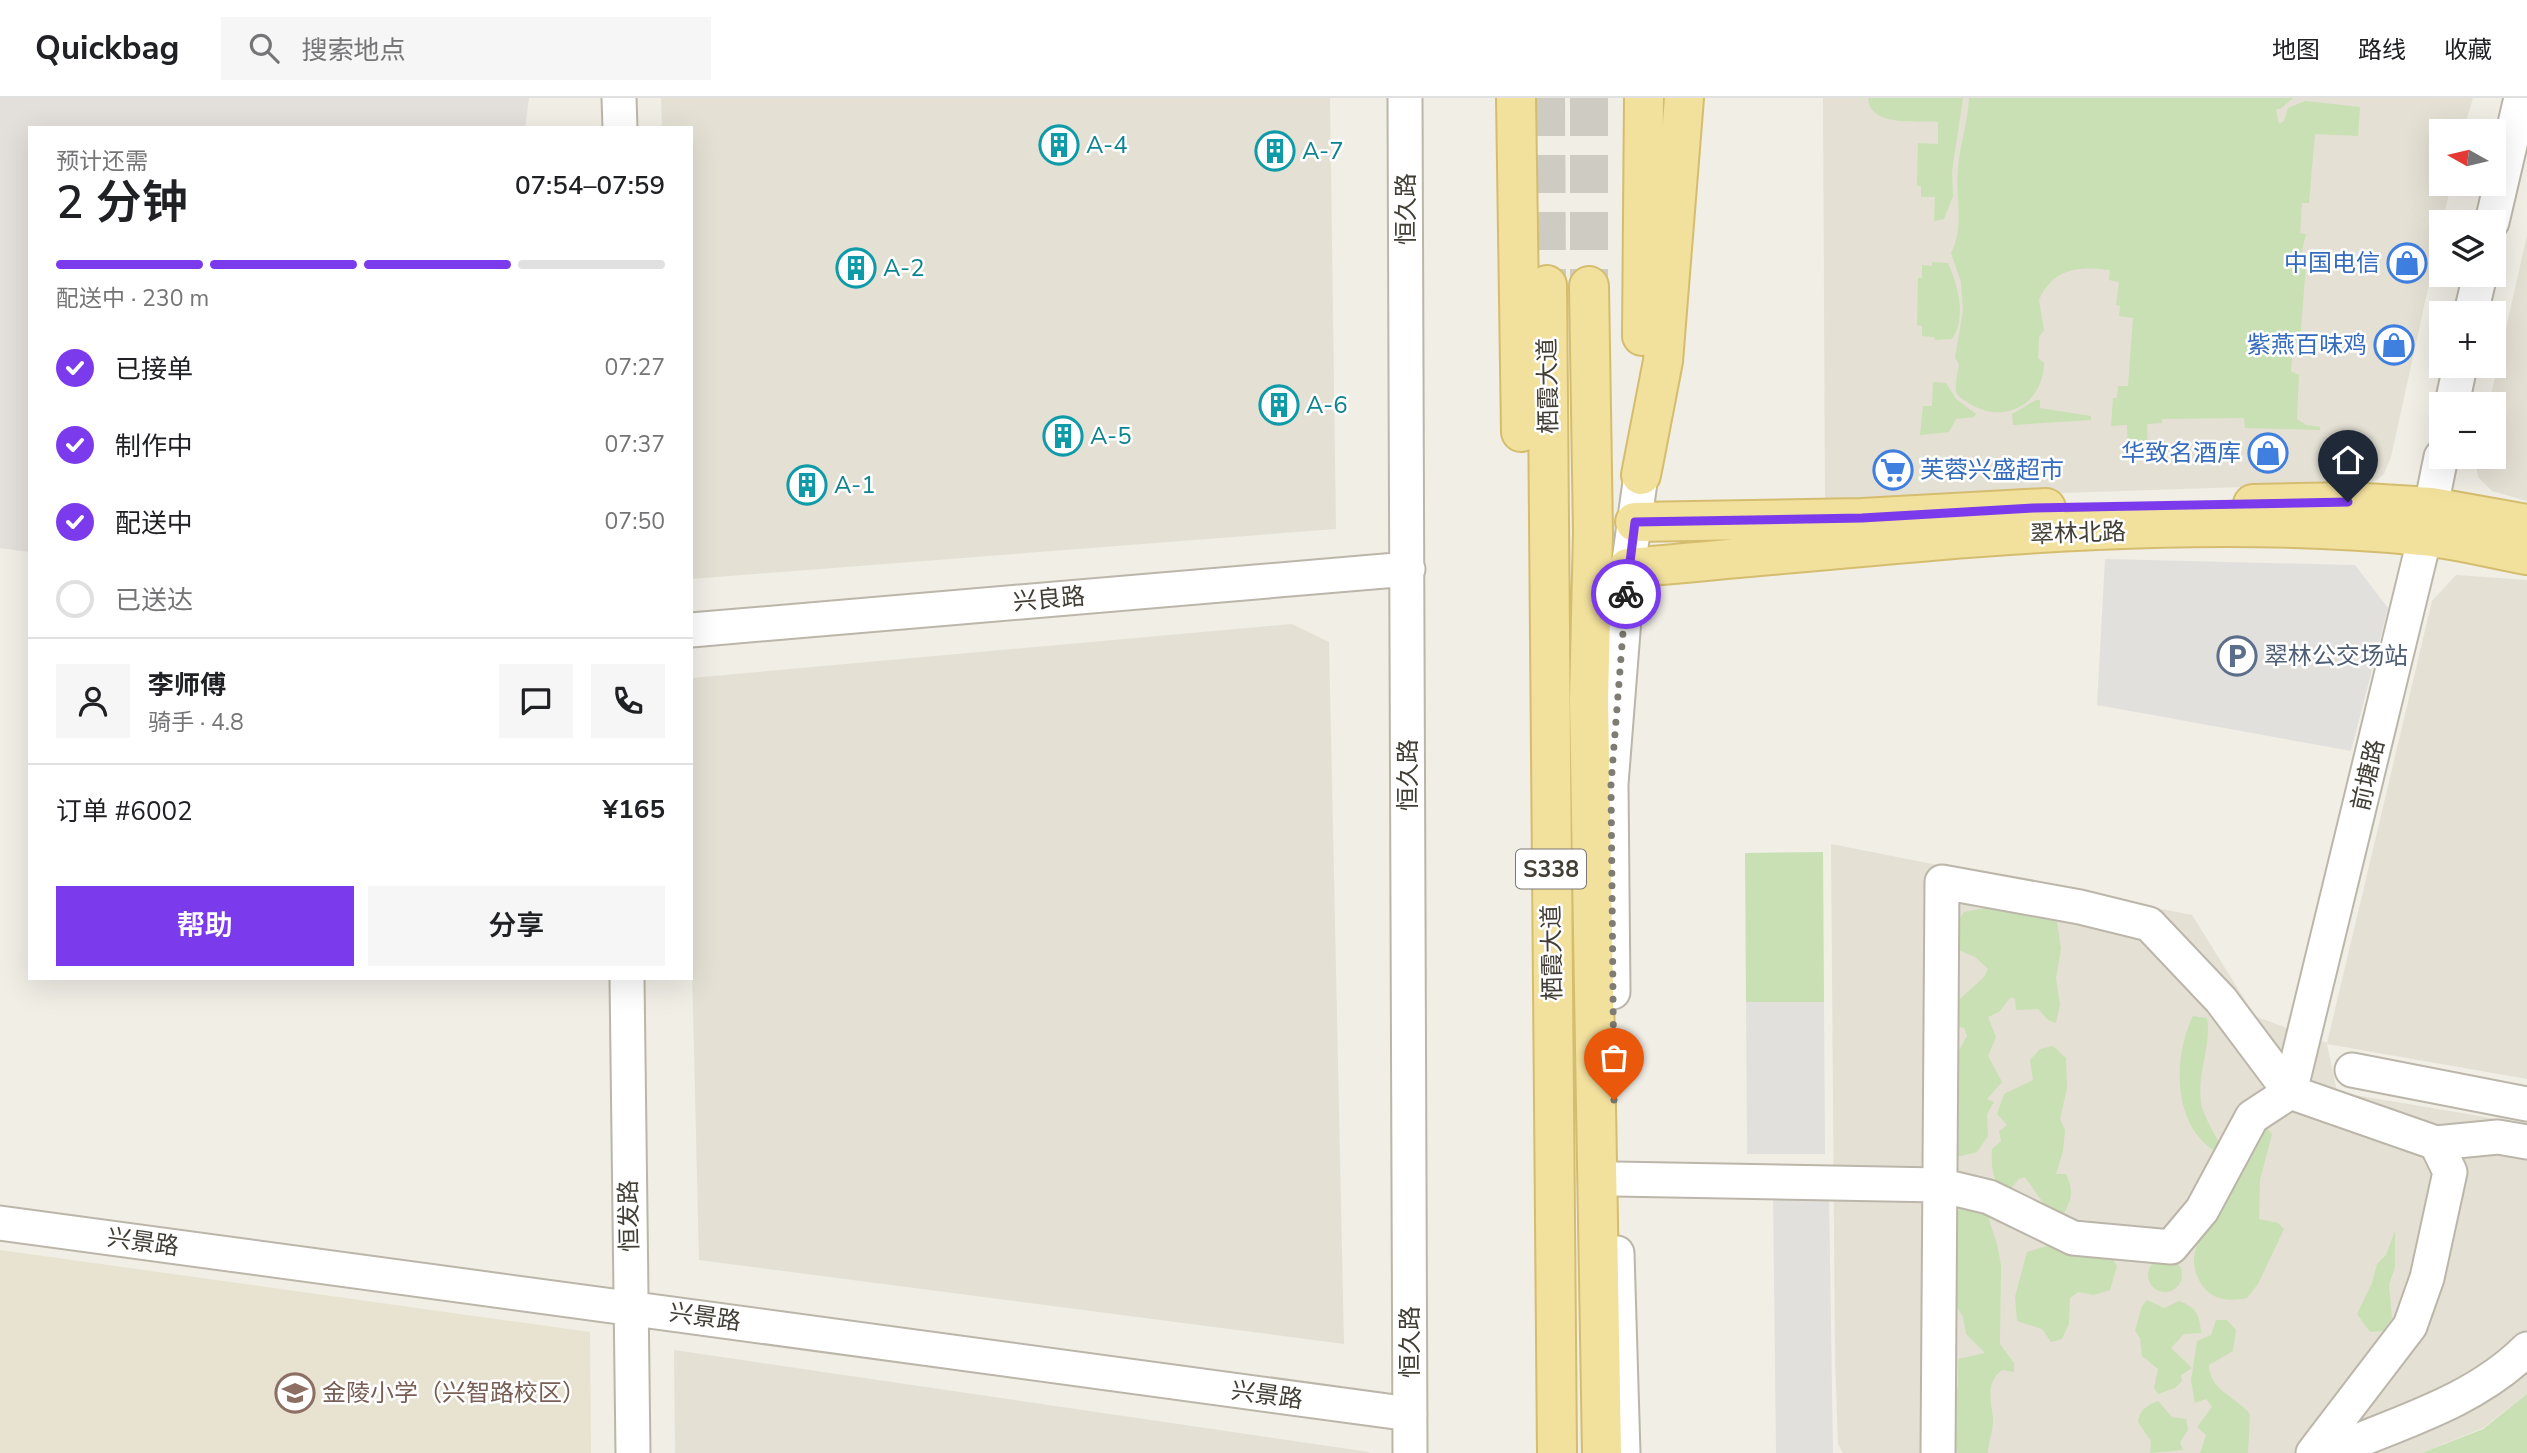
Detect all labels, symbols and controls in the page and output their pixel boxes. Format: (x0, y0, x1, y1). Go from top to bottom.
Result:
search box (221, 17, 711, 80)
text: Quickbag (35, 26, 179, 71)
icon: search (245, 29, 283, 67)
text: 搜索地点 (301, 33, 406, 68)
text: 地图 (2272, 34, 2320, 66)
text: 路线 (2358, 34, 2406, 66)
text: 收藏 (2444, 34, 2492, 66)
north arrow (2429, 119, 2506, 196)
map controls (2429, 119, 2506, 469)
building icon: A-4 (1038, 124, 1080, 166)
place label: A-4 (1086, 129, 1128, 161)
building icon: A-7 (1254, 130, 1296, 172)
place label: A-7 (1302, 135, 1344, 167)
text: 预计还需 (56, 146, 148, 177)
text: 07:54–07:59 (515, 168, 665, 203)
text: 2 分钟 (56, 171, 188, 234)
street label: 恒久路 (1390, 173, 1422, 245)
button: layers (2429, 210, 2506, 287)
shop icon: 中国电信 (2386, 242, 2428, 284)
building icon: A-2 (835, 247, 877, 289)
place label: 中国电信 (2284, 247, 2380, 279)
place label: A-2 (883, 252, 925, 284)
text: 配送中 · 230 m (56, 283, 209, 314)
button: + (2429, 301, 2506, 378)
shop icon: 紫燕百味鸡 (2373, 324, 2415, 366)
place label: 紫燕百味鸡 (2247, 329, 2367, 361)
street label: 栖霞大道 (1531, 338, 1565, 434)
icon: check (56, 349, 94, 387)
text: 已接单 (115, 352, 193, 387)
text: 07:27 (605, 352, 665, 383)
building icon: A-6 (1258, 384, 1300, 426)
place label: A-6 (1306, 389, 1348, 421)
button: − (2429, 392, 2506, 469)
building icon: A-5 (1042, 415, 1084, 457)
place label: A-5 (1090, 420, 1132, 452)
icon: check (56, 426, 94, 464)
text: 制作中 (115, 429, 193, 464)
text: 07:37 (605, 429, 665, 460)
pin (2318, 430, 2378, 502)
shop icon: 华致名酒库 (2247, 432, 2289, 474)
place label: 华致名酒库 (2121, 437, 2241, 469)
icon: home (2329, 441, 2367, 479)
supermarket icon: 芙蓉兴盛超市 (1872, 449, 1914, 491)
place label: 芙蓉兴盛超市 (1920, 454, 2064, 486)
building icon: A-1 (786, 464, 828, 506)
place label: A-1 (834, 469, 876, 501)
icon: check (56, 503, 94, 541)
text: 配送中 (115, 506, 193, 541)
text: 07:50 (605, 506, 665, 537)
street label: 翠林北路 (2029, 515, 2127, 551)
courier (1591, 559, 1661, 629)
icon: bike (1607, 575, 1645, 613)
street label: 兴良路 (1012, 580, 1086, 618)
text: 已送达 (115, 583, 193, 618)
parking icon: 翠林公交场站 (2216, 635, 2258, 677)
place label: 翠林公交场站 (2264, 640, 2408, 672)
button: person (56, 664, 130, 738)
button: chat (499, 664, 573, 738)
button: phone (591, 664, 665, 738)
text: 李师傅 (148, 668, 226, 703)
text: 骑手 · 4.8 (148, 707, 244, 738)
street label: 前塘路 (2344, 736, 2392, 814)
street label: 恒久路 (1392, 739, 1424, 811)
text: ¥165 (603, 792, 665, 827)
text: 订单 #6002 (56, 794, 193, 829)
road number: S338 (1516, 849, 1586, 888)
button: 帮助 (56, 886, 354, 966)
button: 分享 (368, 886, 665, 966)
street label: 栖霞大道 (1535, 905, 1569, 1001)
pin (1584, 1028, 1644, 1100)
icon: bag (1595, 1039, 1633, 1077)
street label: 恒发路 (612, 1180, 646, 1252)
street label: 兴景路 (105, 1221, 181, 1263)
street label: 兴景路 (667, 1296, 743, 1338)
street label: 恒久路 (1394, 1306, 1426, 1378)
school or university icon: 金陵小学（兴智路校区） (274, 1372, 316, 1414)
street label: 兴景路 (1229, 1374, 1305, 1416)
place label: 金陵小学（兴智路校区） (322, 1377, 586, 1409)

